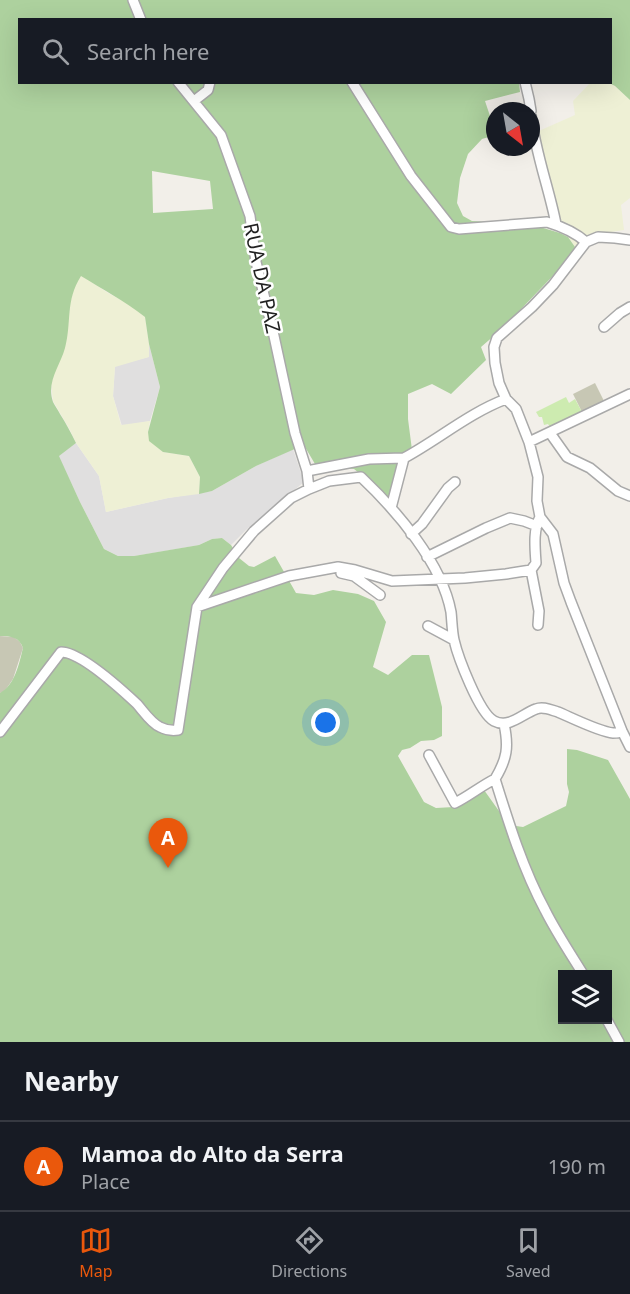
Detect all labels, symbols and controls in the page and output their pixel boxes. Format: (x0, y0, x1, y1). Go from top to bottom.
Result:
search box (18, 18, 612, 84)
icon: search (39, 35, 72, 68)
text: Search here (87, 36, 209, 66)
north arrow (486, 102, 540, 156)
street label: RUA DA PAZ (238, 220, 287, 336)
your location (311, 708, 340, 737)
pin: A (148, 818, 188, 868)
map controls (558, 970, 612, 1024)
button: layers (558, 970, 612, 1024)
text: Nearby (24, 1063, 119, 1099)
text: Mamoa do Alto da Serra (81, 1138, 344, 1168)
text: A (37, 1153, 50, 1180)
text: 190 m (548, 1153, 606, 1180)
text: Place (81, 1168, 130, 1195)
tab: Map (79, 1224, 113, 1282)
tab: Directions (271, 1224, 347, 1282)
tab: Saved (506, 1224, 551, 1282)

